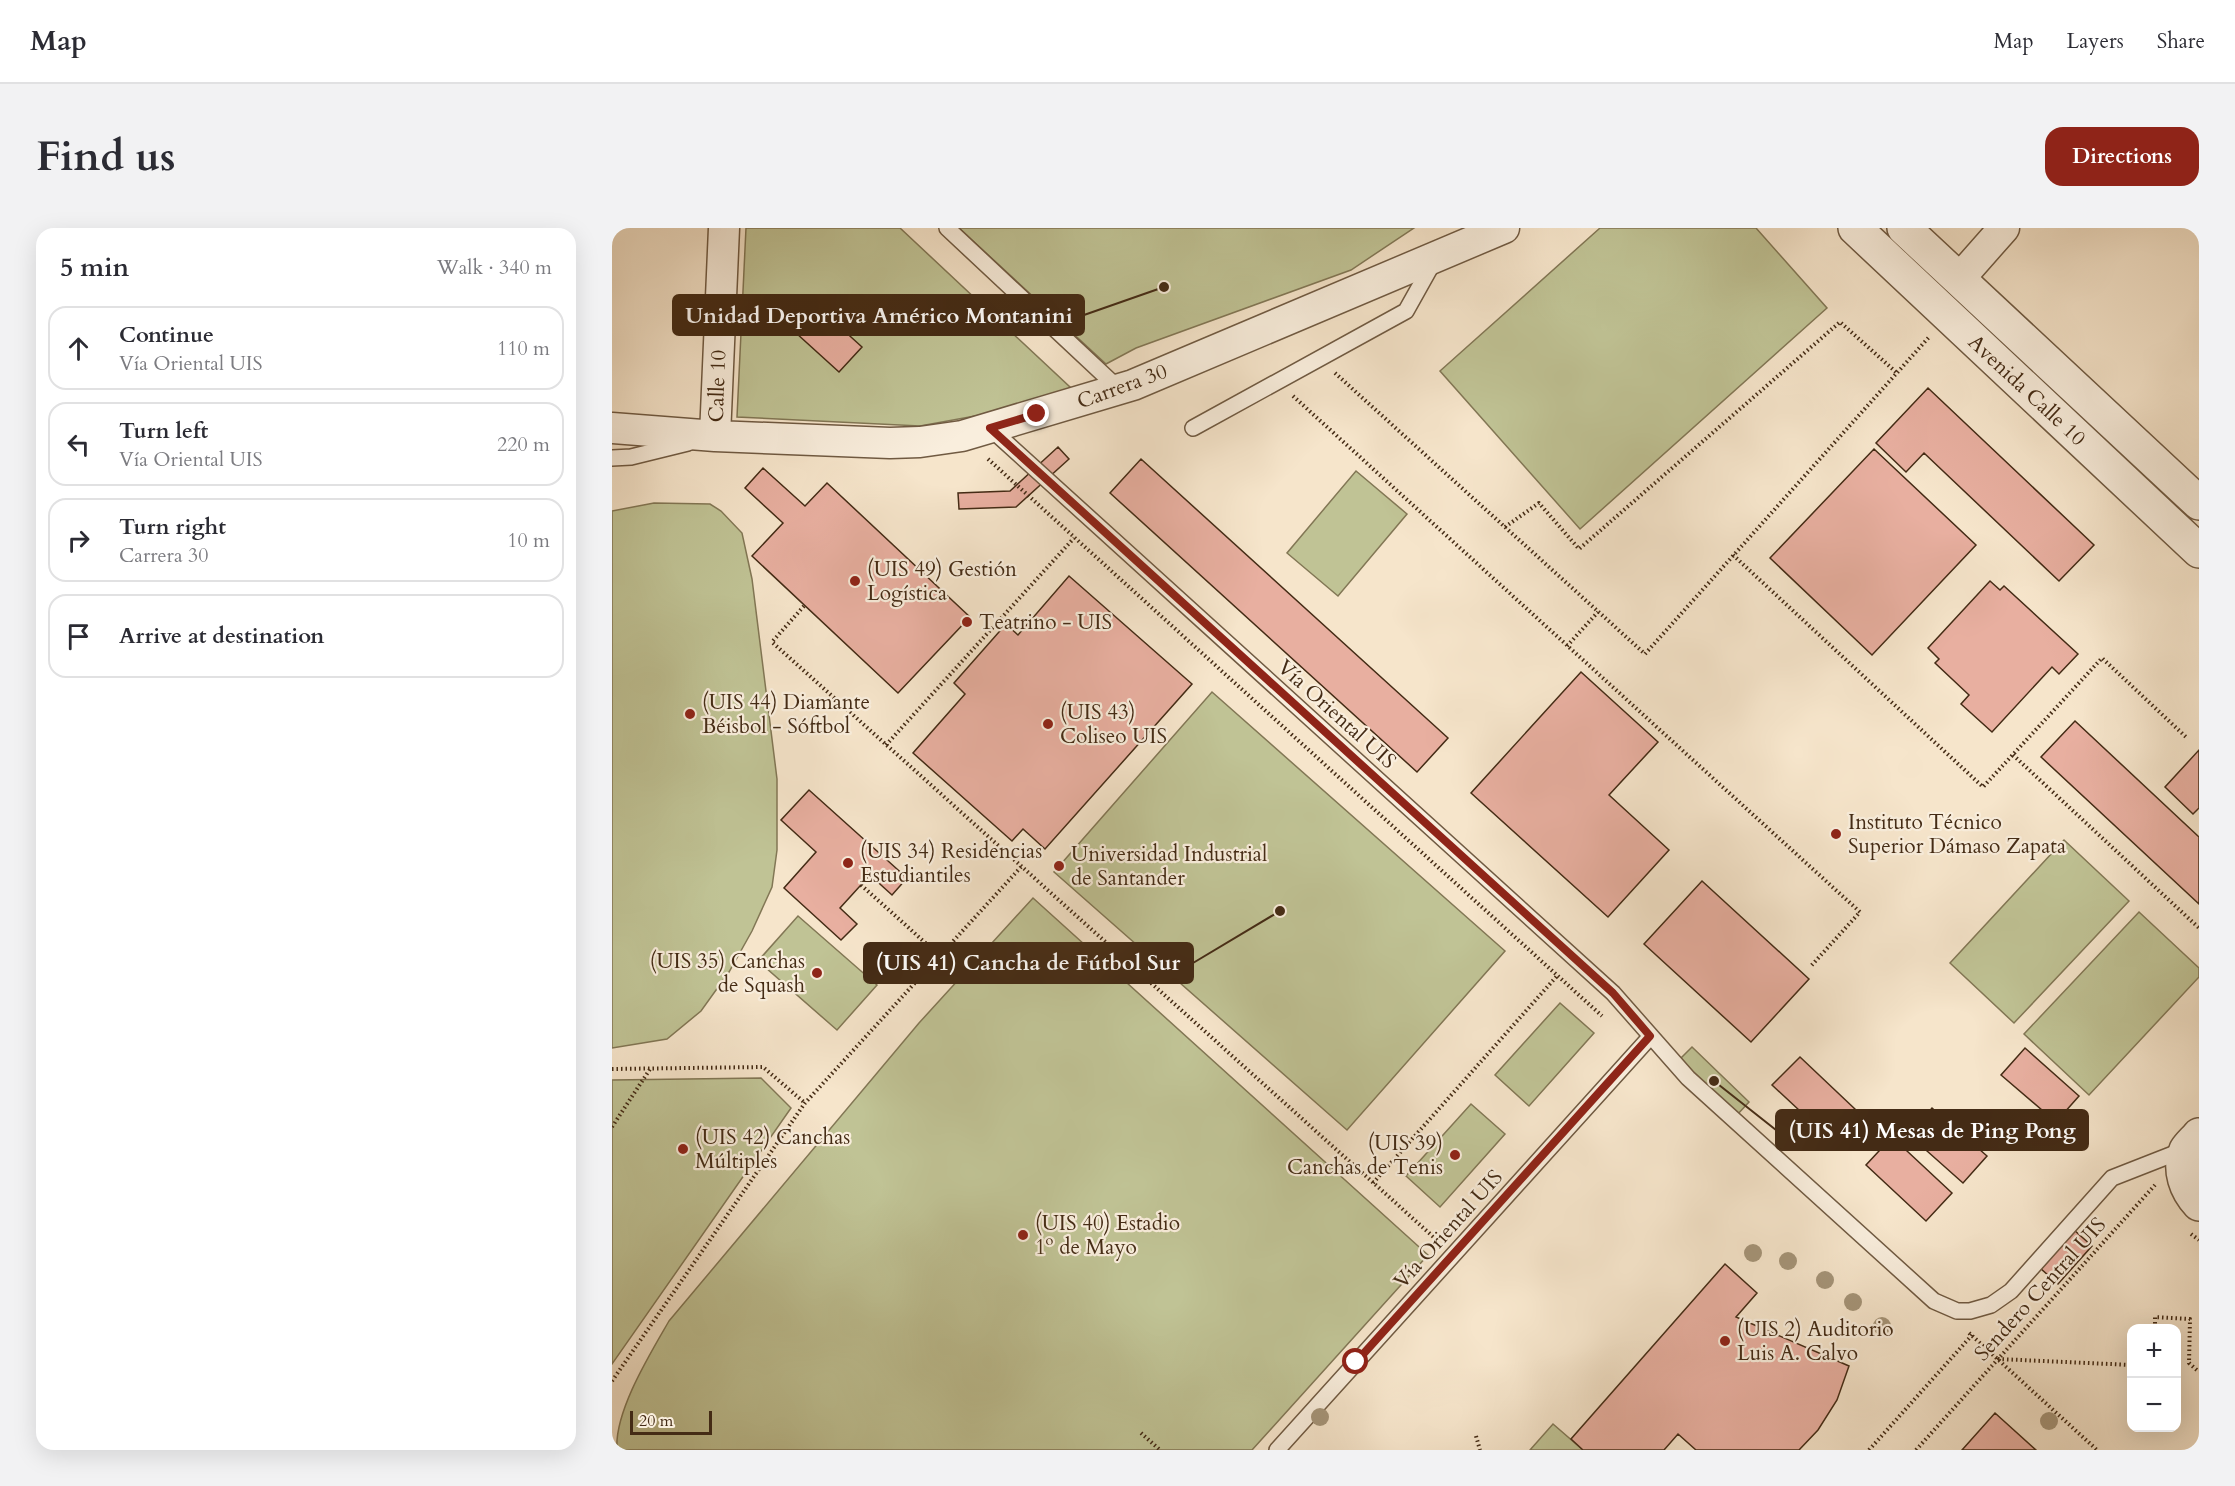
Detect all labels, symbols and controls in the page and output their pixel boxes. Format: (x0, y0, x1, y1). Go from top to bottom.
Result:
text: Map (30, 22, 87, 60)
text: Map (1994, 27, 2034, 56)
text: Layers (2067, 27, 2124, 56)
text: Share (2157, 27, 2205, 56)
button: Directions (2045, 127, 2199, 186)
text: Find us (36, 128, 176, 185)
text: 5 min (60, 250, 129, 285)
text: Walk · 340 m (437, 254, 552, 281)
callout: Unidad Deportiva Américo Montanini (673, 295, 1084, 335)
text: Unidad Deportiva Américo Montanini (685, 301, 1073, 331)
text: Continue (119, 320, 214, 350)
street label: Avenida Calle 10 (1961, 328, 2092, 453)
icon: ahead (62, 332, 95, 365)
text: 110 m (497, 335, 550, 362)
street label: Calle 10 (702, 349, 733, 423)
text: Vía Oriental UIS (119, 350, 263, 377)
street label: Carrera 30 (1073, 357, 1171, 416)
route end (1023, 400, 1049, 426)
text: Turn left (119, 416, 208, 446)
icon: left (62, 428, 95, 461)
text: 220 m (497, 431, 550, 458)
text: Vía Oriental UIS (119, 446, 263, 473)
text: Turn right (119, 512, 226, 542)
icon: right (62, 524, 95, 557)
text: 10 m (507, 527, 550, 554)
text: Carrera 30 (119, 542, 208, 569)
place label: (UIS 49) Gestión Logística (867, 555, 1017, 608)
marker: (UIS 49) Gestión Logística (848, 574, 862, 588)
place label: Teatrino - UIS (979, 608, 1112, 637)
marker: Teatrino - UIS (960, 615, 974, 629)
icon: arrive (62, 620, 95, 653)
text: Arrive at destination (119, 621, 324, 651)
street label: Vía Oriental UIS (1271, 653, 1402, 776)
place label: (UIS 44) Diamante Béisbol - Sóftbol (702, 688, 870, 741)
place label: (UIS 43) Coliseo UIS (1060, 698, 1167, 751)
marker: (UIS 44) Diamante Béisbol - Sóftbol (683, 707, 697, 721)
marker: (UIS 43) Coliseo UIS (1041, 717, 1055, 731)
place label: Instituto Técnico Superior Dámaso Zapata (1848, 808, 2066, 861)
marker: Instituto Técnico Superior Dámaso Zapata (1829, 827, 1843, 841)
place label: (UIS 34) Residencias Estudiantiles (860, 837, 1042, 890)
place label: Universidad Industrial de Santander (1071, 840, 1267, 893)
marker: (UIS 34) Residencias Estudiantiles (841, 856, 855, 870)
marker: Universidad Industrial de Santander (1052, 859, 1066, 873)
callout: (UIS 41) Cancha de Fútbol Sur (864, 943, 1193, 983)
place label: (UIS 35) Canchas de Squash (650, 947, 805, 1000)
text: (UIS 41) Cancha de Fútbol Sur (876, 948, 1181, 978)
marker: (UIS 35) Canchas de Squash (810, 966, 824, 980)
callout: (UIS 41) Mesas de Ping Pong (1776, 1110, 2088, 1150)
text: (UIS 41) Mesas de Ping Pong (1788, 1116, 2077, 1146)
place label: (UIS 42) Canchas Múltiples (695, 1123, 850, 1176)
place label: (UIS 39) Canchas de Tenis (1287, 1129, 1443, 1182)
marker: (UIS 42) Canchas Múltiples (676, 1142, 690, 1156)
marker: (UIS 39) Canchas de Tenis (1448, 1148, 1462, 1162)
street label: Vía Oriental UIS (1387, 1164, 1510, 1295)
place label: (UIS 40) Estadio 1º de Mayo (1035, 1209, 1180, 1262)
street label: Sendero Central UIS (1968, 1211, 2113, 1367)
marker: (UIS 40) Estadio 1º de Mayo (1016, 1228, 1030, 1242)
place label: (UIS 2) Auditorio Luis A. Calvo (1737, 1315, 1894, 1368)
map controls (2127, 1324, 2181, 1432)
button: + (2127, 1324, 2181, 1378)
marker: (UIS 2) Auditorio Luis A. Calvo (1718, 1334, 1732, 1348)
route start (1342, 1348, 1368, 1374)
button: − (2127, 1378, 2181, 1432)
scale bar (630, 1408, 712, 1436)
text: 20 m (639, 1410, 673, 1432)

